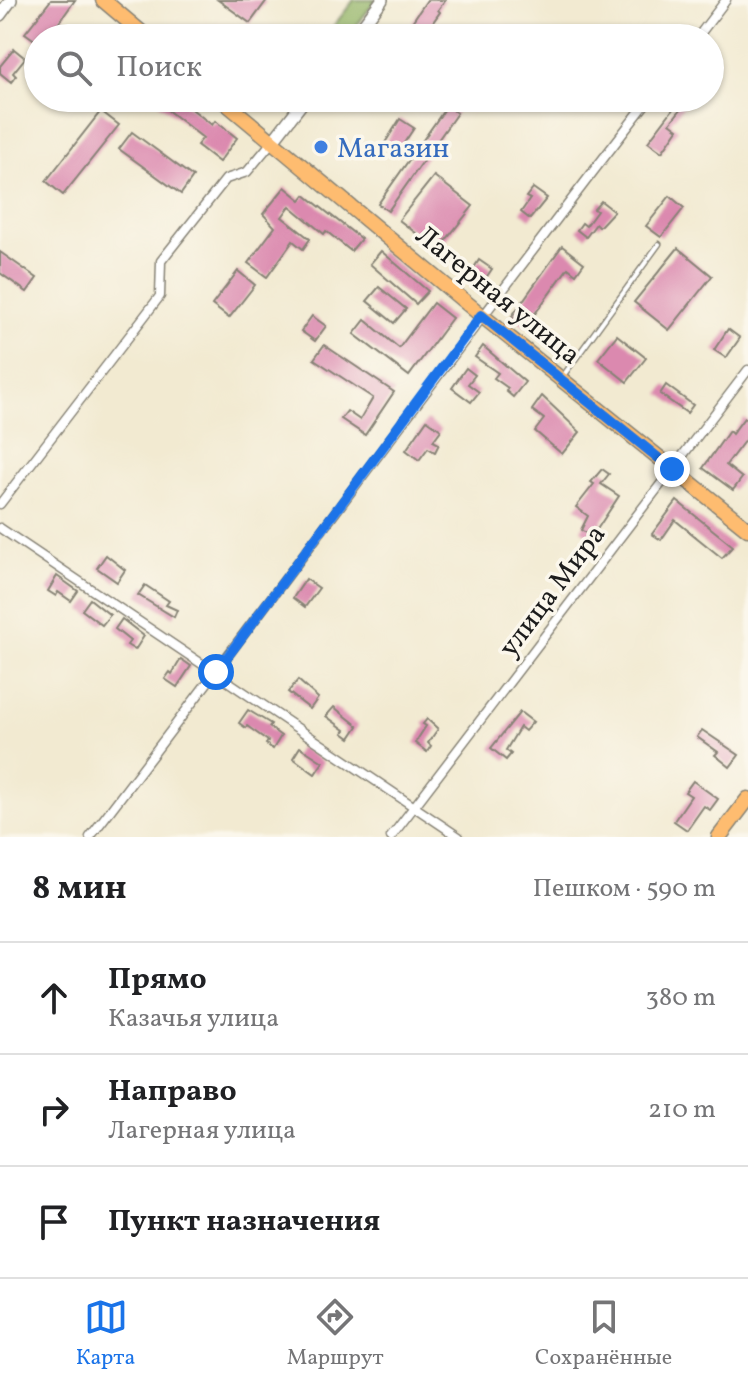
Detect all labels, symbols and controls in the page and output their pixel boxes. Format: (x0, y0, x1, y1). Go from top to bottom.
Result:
search box (24, 24, 724, 112)
icon: search (52, 46, 96, 90)
text: Поиск (116, 47, 202, 89)
place label: Магазин (337, 130, 449, 169)
marker: Магазин (312, 138, 330, 156)
street label: Лагерная улица (406, 217, 588, 375)
route end (654, 451, 690, 487)
street label: улица Мира (490, 517, 616, 666)
route start (198, 654, 234, 690)
text: 8 мин (32, 866, 127, 913)
text: Пешком · 590 m (533, 871, 716, 907)
text: Прямо (108, 959, 207, 1001)
icon: ahead (32, 976, 76, 1020)
text: 380 m (646, 980, 716, 1016)
text: Казачья улица (108, 1001, 279, 1037)
text: Направо (108, 1071, 237, 1113)
icon: right (32, 1088, 76, 1132)
text: 210 m (648, 1092, 716, 1128)
text: Лагерная улица (108, 1113, 296, 1149)
icon: arrive (32, 1200, 76, 1244)
text: Пункт назначения (108, 1201, 380, 1243)
tab: Карта (76, 1295, 135, 1374)
tab: Маршрут (287, 1295, 384, 1374)
tab: Сохранённые (535, 1295, 672, 1374)

